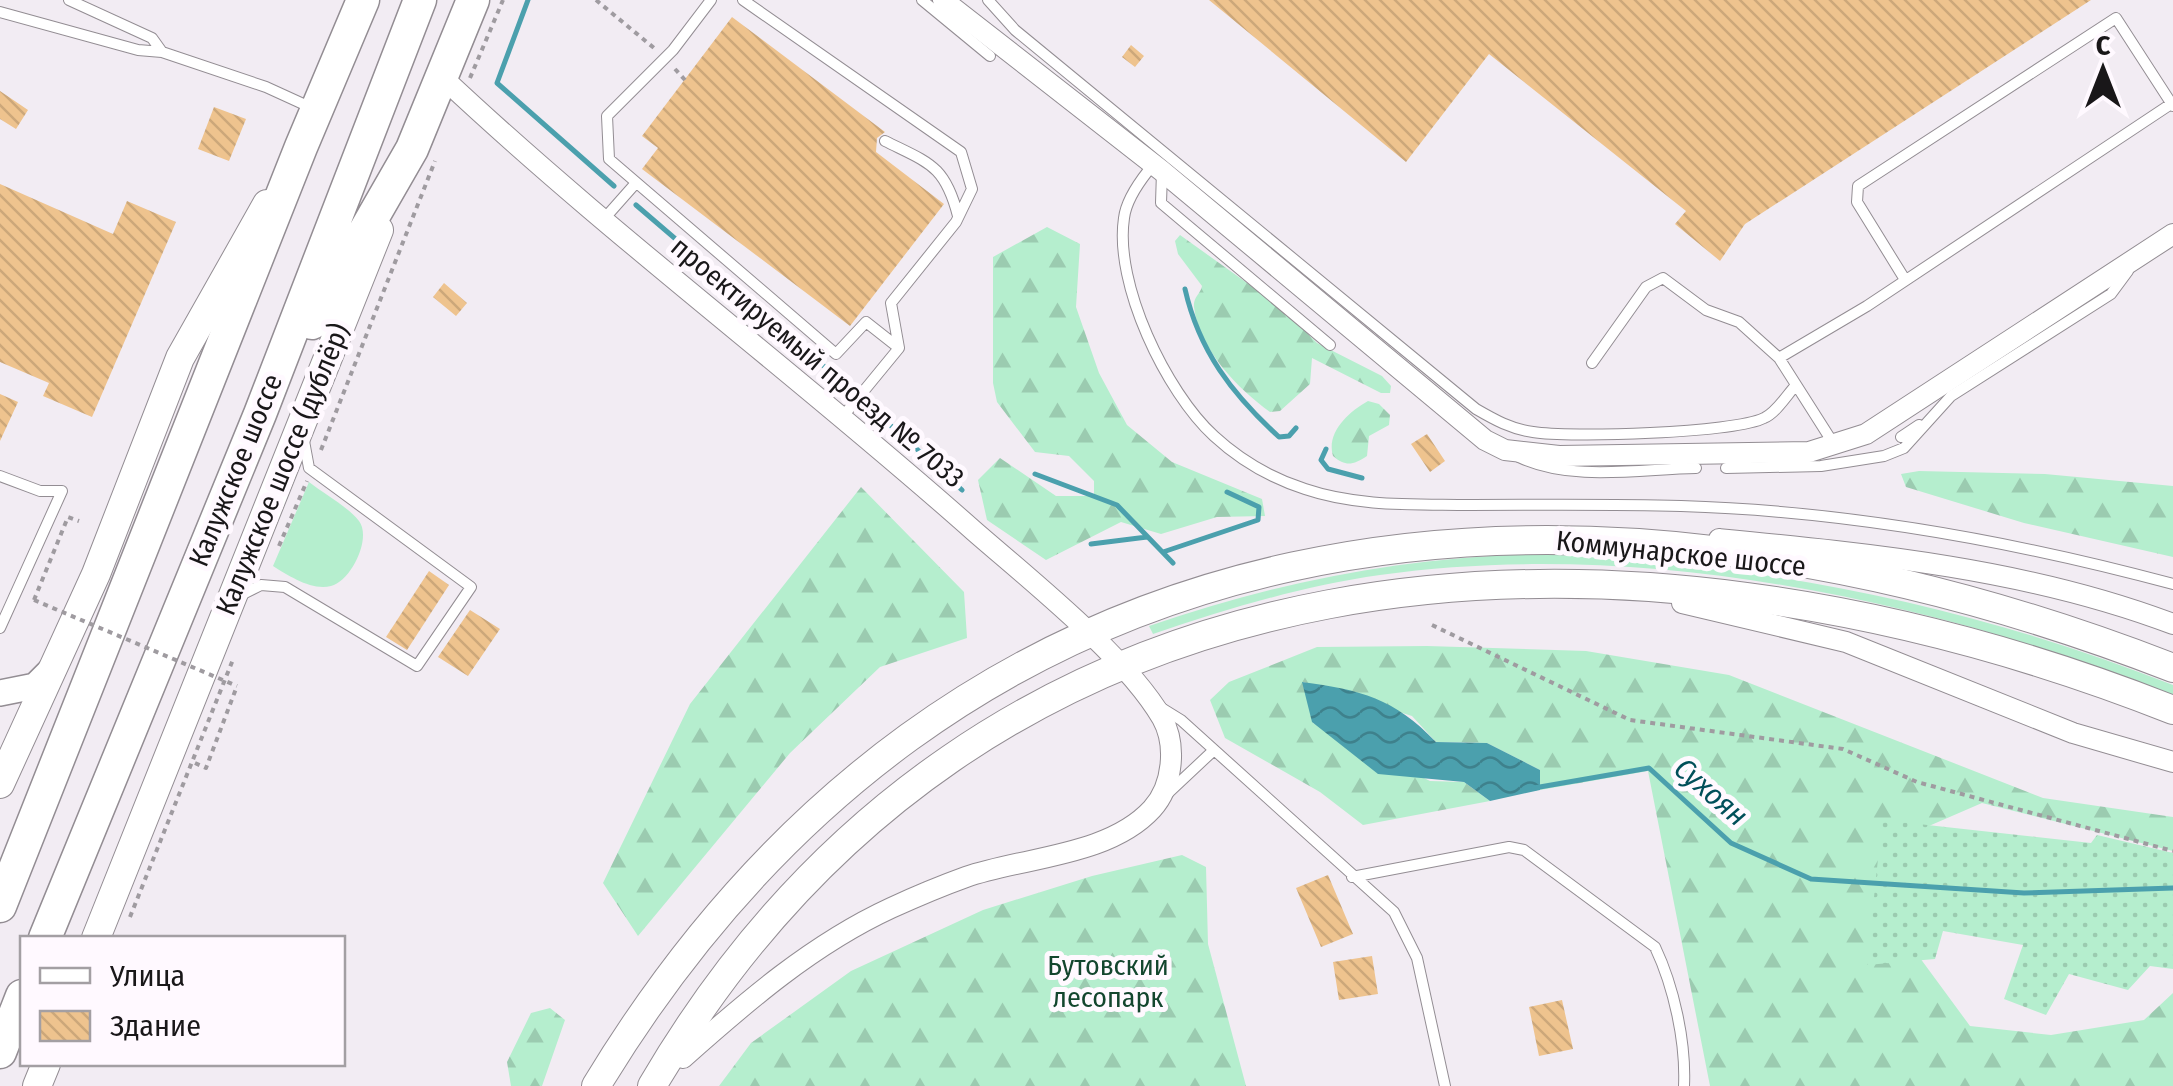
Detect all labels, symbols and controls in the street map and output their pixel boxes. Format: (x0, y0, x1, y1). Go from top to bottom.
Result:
north arrow (2053, 20, 2153, 120)
text: С (2096, 29, 2111, 62)
street label: проектируемый проезд № 7033 (665, 230, 971, 495)
street label: Калужское шоссе (дублёр) (208, 318, 356, 620)
street label: Калужское шоссе (181, 369, 289, 571)
street label: Коммунарское шоссе (1555, 524, 1807, 583)
water label: Сухоян (1667, 750, 1755, 834)
legend (20, 936, 345, 1066)
park label: Бутовский лесопарк (1047, 949, 1169, 1014)
text: Улица (109, 958, 185, 994)
text: Здание (110, 1008, 201, 1044)

